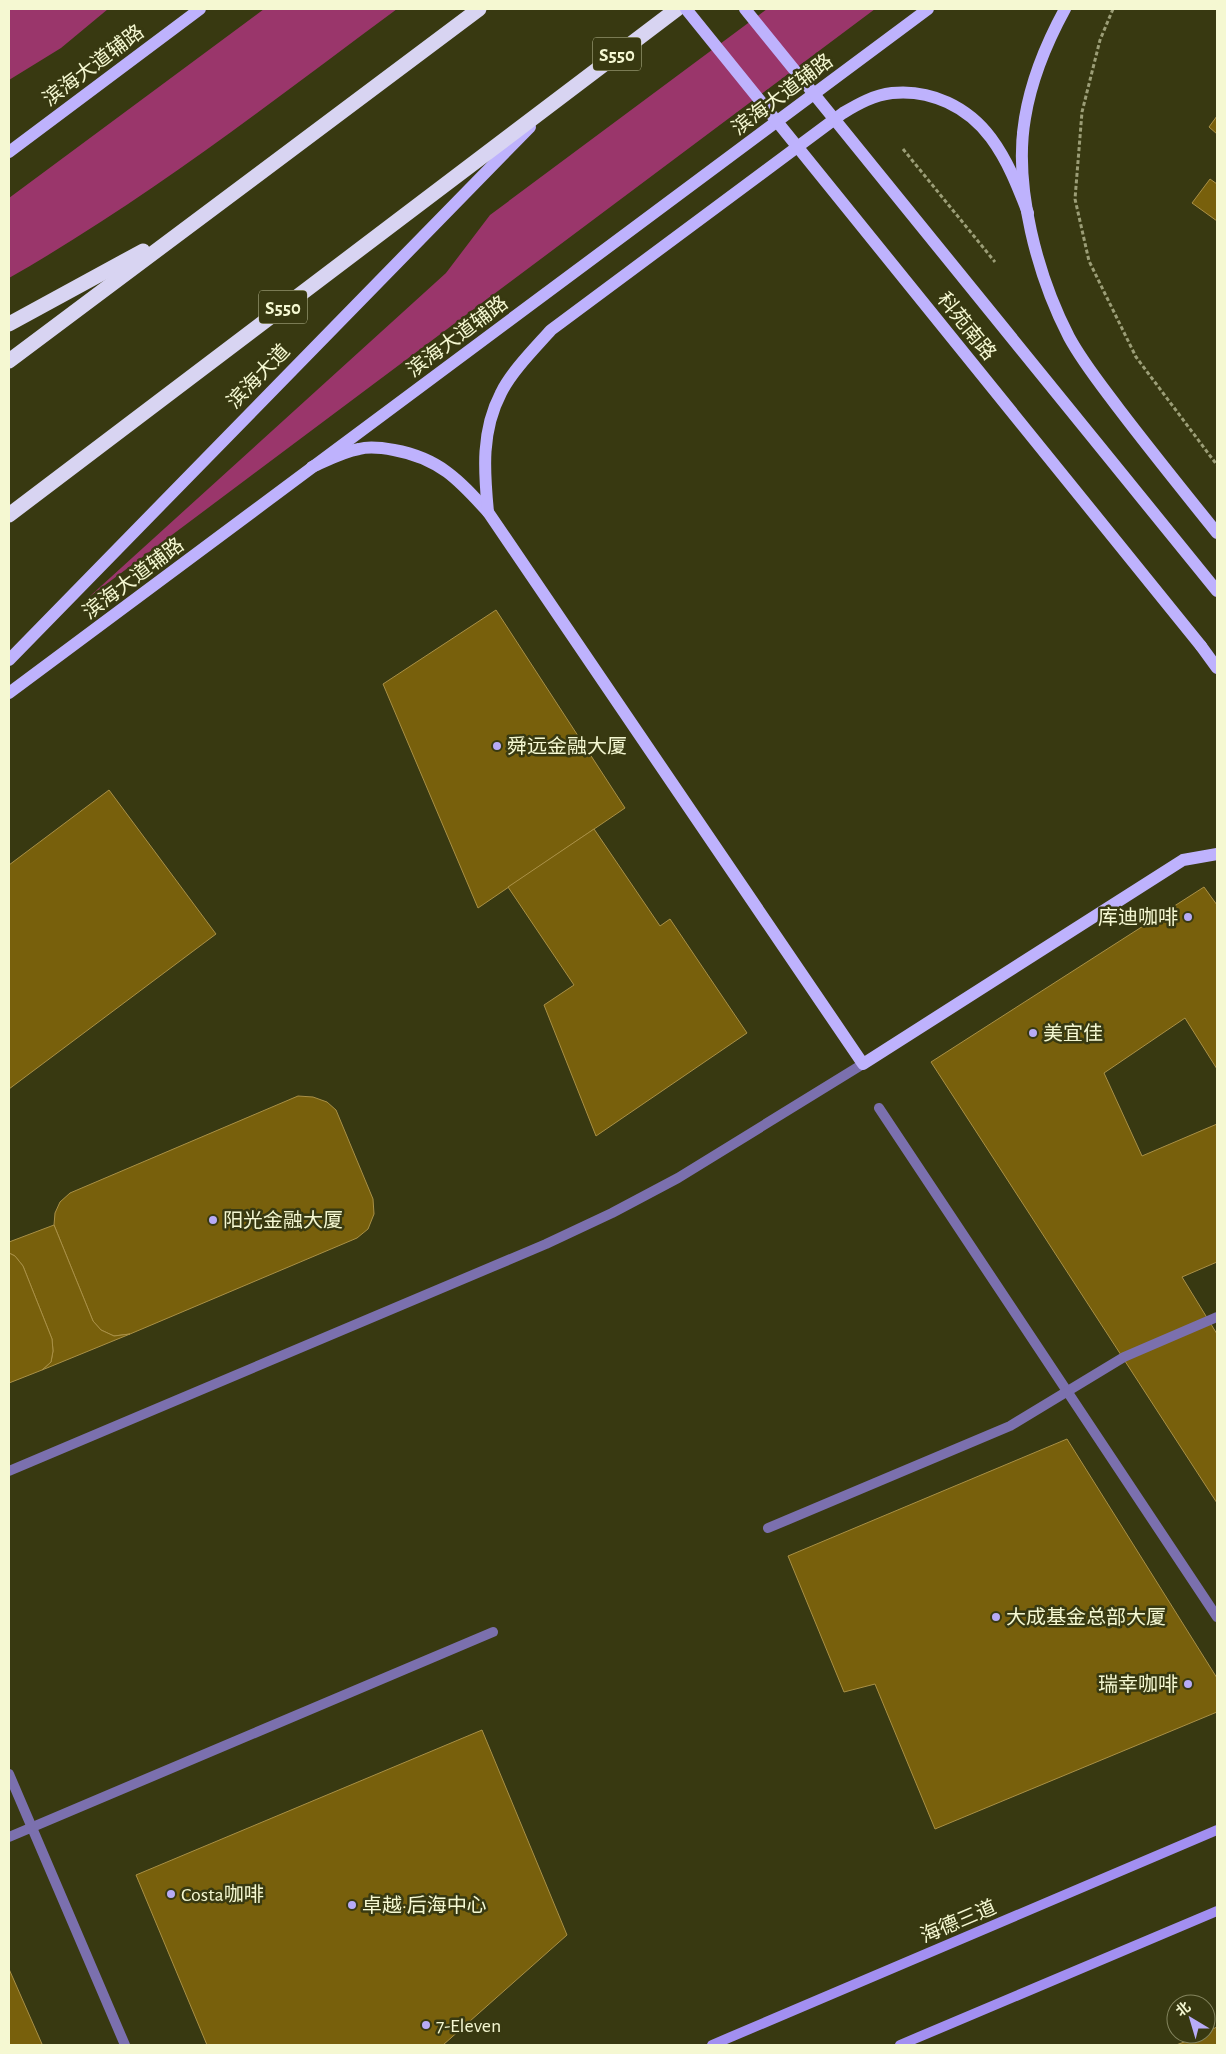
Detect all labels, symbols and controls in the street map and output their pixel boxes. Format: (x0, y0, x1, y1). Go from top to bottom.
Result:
street label: 滨海大道辅路 (38, 20, 148, 110)
road number: S550 (593, 38, 641, 70)
street label: 滨海大道辅路 (727, 49, 837, 139)
street label: 科苑南路 (933, 289, 1000, 364)
road number: S550 (259, 290, 307, 324)
street label: 滨海大道辅路 (402, 291, 512, 381)
street label: 滨海大道 (222, 340, 294, 412)
street label: 滨海大道辅路 (78, 533, 188, 623)
place label: 舜远金融大厦 (507, 736, 627, 757)
marker: 舜远金融大厦 (491, 740, 503, 752)
place label: 库迪咖啡 (1098, 907, 1178, 928)
marker: 库迪咖啡 (1182, 911, 1194, 923)
place label: 美宜佳 (1043, 1023, 1103, 1044)
marker: 美宜佳 (1027, 1027, 1039, 1039)
place label: 阳光金融大厦 (223, 1210, 343, 1231)
marker: 阳光金融大厦 (207, 1214, 219, 1226)
place label: 大成基金总部大厦 (1006, 1607, 1166, 1628)
marker: 大成基金总部大厦 (990, 1611, 1002, 1623)
place label: 瑞幸咖啡 (1098, 1674, 1178, 1695)
marker: 瑞幸咖啡 (1182, 1678, 1194, 1690)
place label: Costa咖啡 (181, 1884, 264, 1905)
marker: Costa咖啡 (165, 1888, 177, 1900)
place label: 卓越·后海中心 (362, 1895, 487, 1916)
street label: 海德三道 (917, 1896, 999, 1947)
marker: 卓越·后海中心 (346, 1899, 358, 1911)
north arrow (1166, 1994, 1216, 2044)
text: 北 (1173, 1999, 1193, 2019)
place label: 7-Eleven (436, 2016, 501, 2036)
marker: 7-Eleven (420, 2019, 432, 2031)

